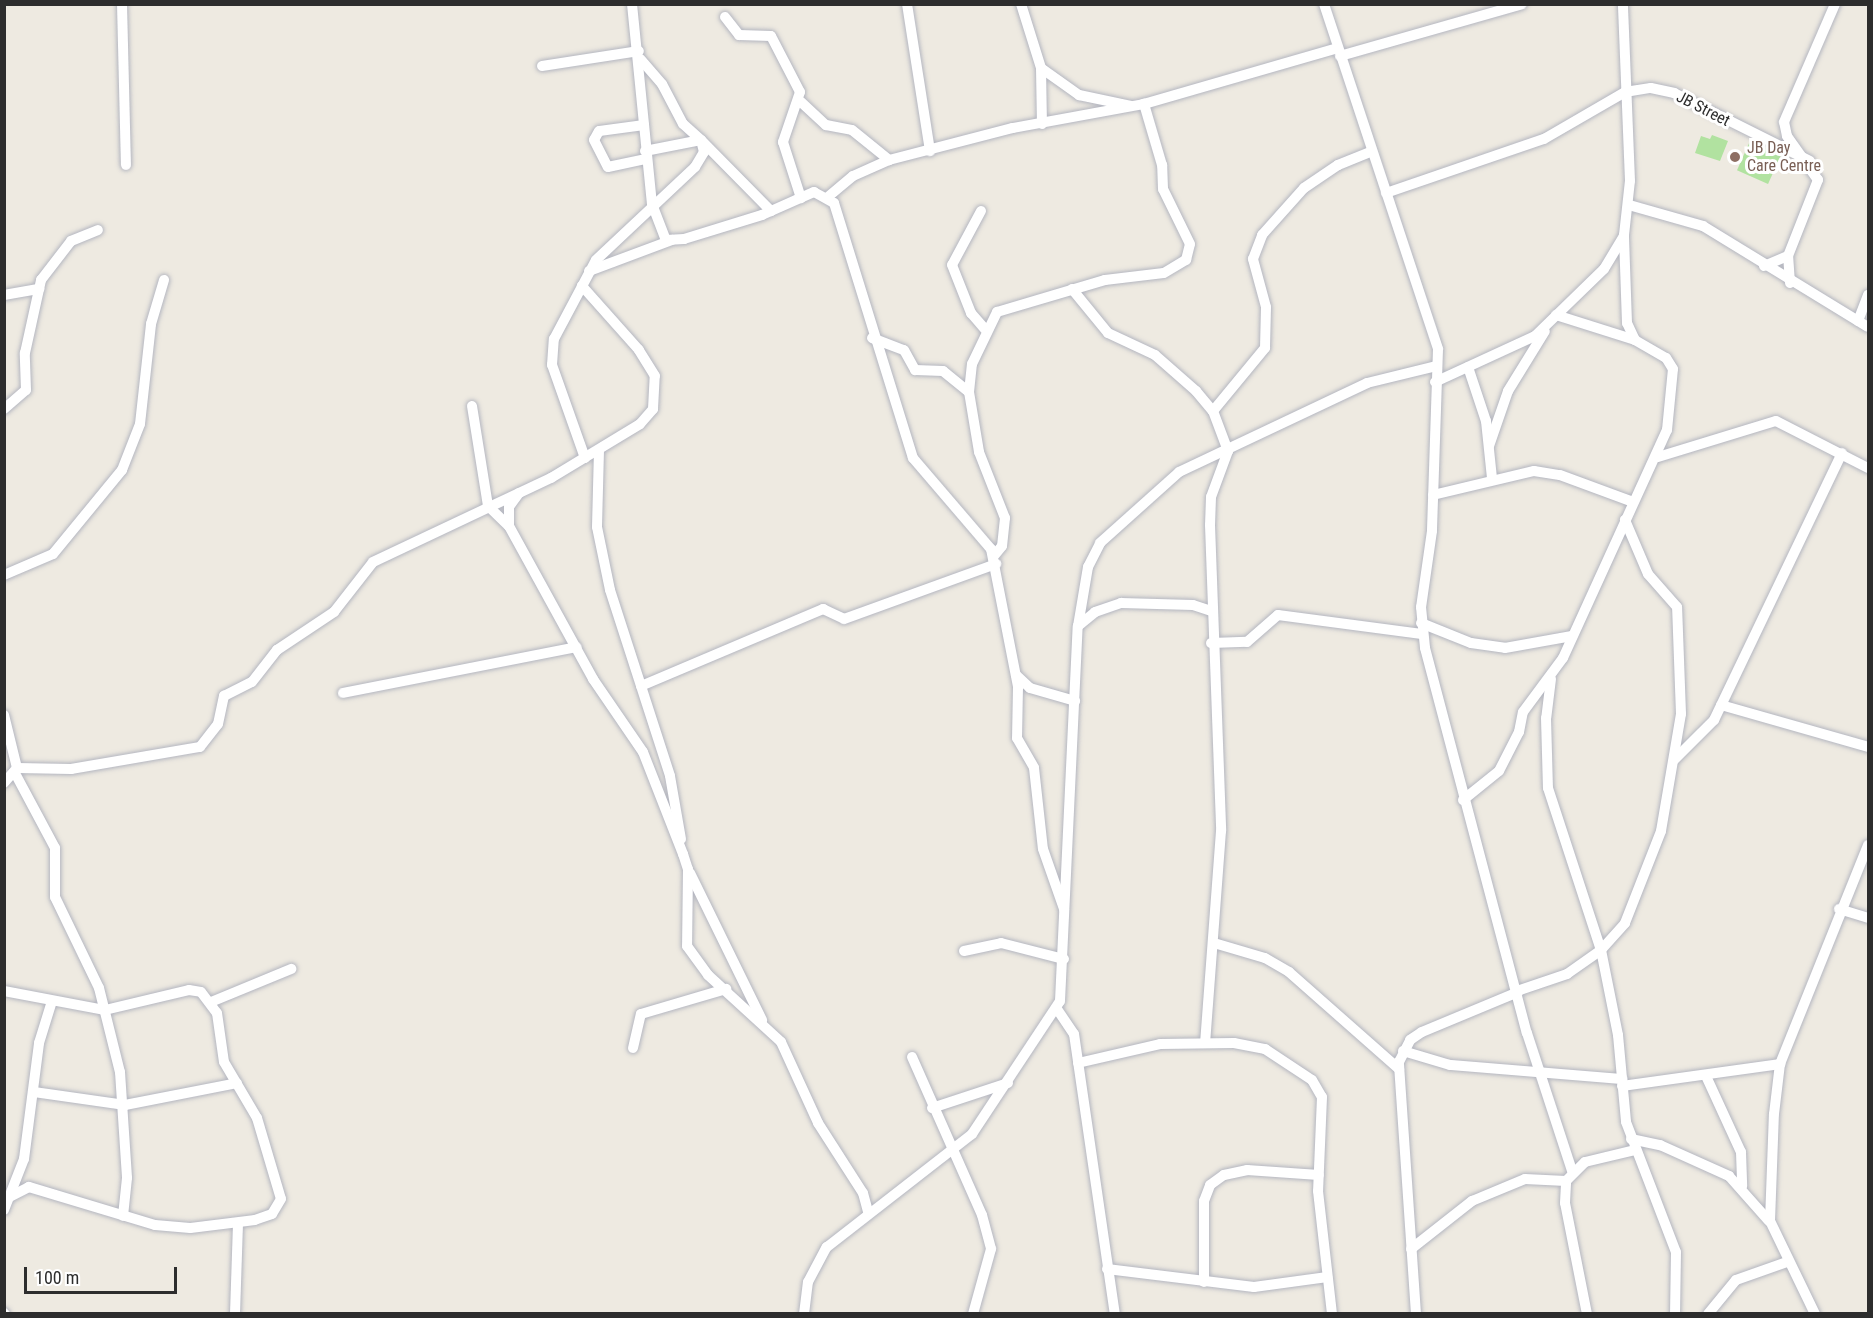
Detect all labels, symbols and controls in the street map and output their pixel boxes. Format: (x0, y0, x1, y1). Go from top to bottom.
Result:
street label: JB Street (1673, 87, 1733, 131)
place label: JB Day Care Centre (1747, 138, 1821, 176)
marker: JB Day Care Centre (1728, 150, 1742, 164)
scale bar (27, 1255, 180, 1293)
text: 100 m (35, 1267, 79, 1288)

